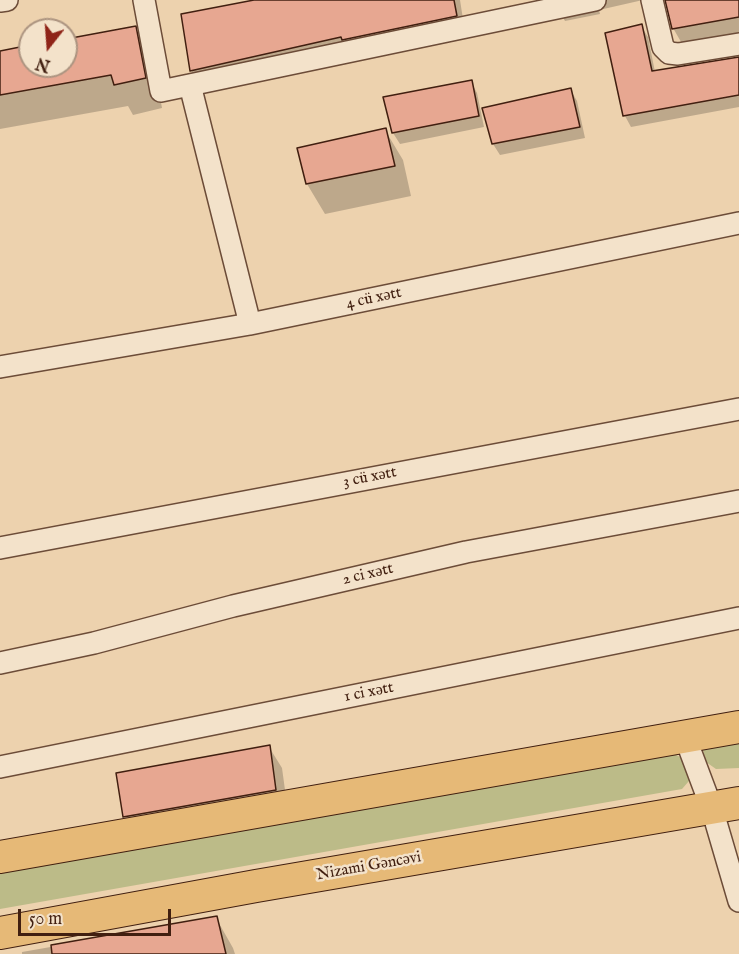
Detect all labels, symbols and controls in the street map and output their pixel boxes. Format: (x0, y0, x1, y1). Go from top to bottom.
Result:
north arrow (18, 18, 78, 78)
text: N (34, 52, 53, 75)
street label: 4 cü xətt (345, 284, 403, 314)
street label: 3 cü xətt (342, 463, 398, 493)
street label: 2 ci xətt (341, 560, 395, 590)
street label: 1 ci xətt (343, 679, 395, 707)
street label: Nizami Gəncəvi (315, 848, 423, 886)
scale bar (21, 897, 174, 935)
text: 50 m (29, 908, 62, 931)

